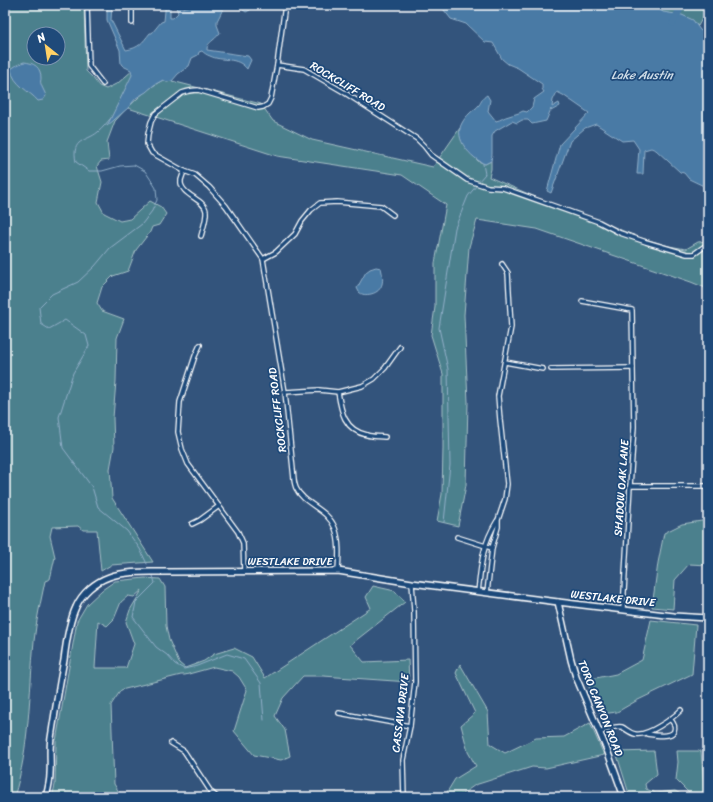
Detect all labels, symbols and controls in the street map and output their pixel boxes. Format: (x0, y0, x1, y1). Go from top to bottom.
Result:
north arrow (26, 26, 66, 66)
text: N (32, 27, 50, 48)
street label: ROCKCLIFF ROAD (306, 56, 389, 117)
water label: Lake Austin (611, 64, 674, 86)
street label: ROCKCLIFF ROAD (263, 366, 292, 453)
street label: SHADOW OAK LANE (609, 438, 634, 537)
street label: WESTLAKE DRIVE (247, 552, 333, 571)
street label: WESTLAKE DRIVE (570, 585, 657, 612)
street label: TORO CANYON ROAD (573, 657, 629, 760)
street label: CASSAVA DRIVE (386, 672, 415, 753)

